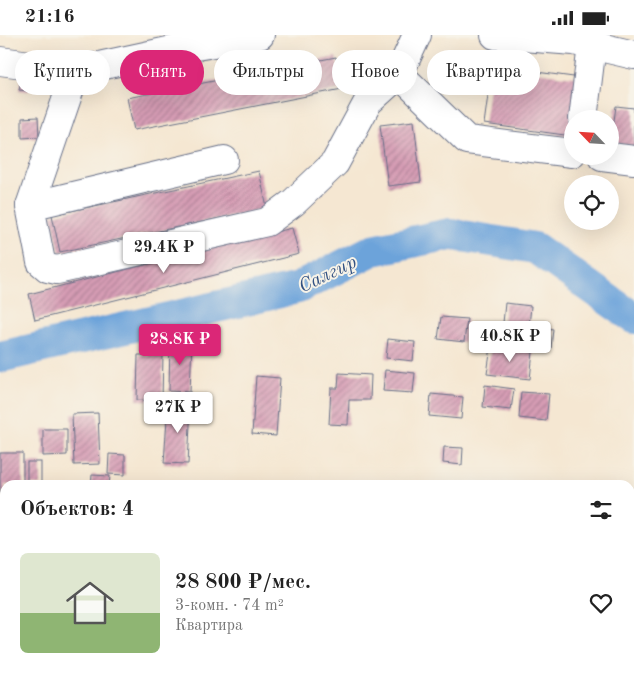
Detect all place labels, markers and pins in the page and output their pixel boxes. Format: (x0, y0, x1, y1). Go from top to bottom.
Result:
pin: 29.4K ₽ (118, 231, 210, 274)
pin: 40.8K ₽ (464, 321, 556, 363)
pin: 28.8K ₽ (134, 323, 226, 366)
pin: 27K ₽ (143, 391, 213, 434)

